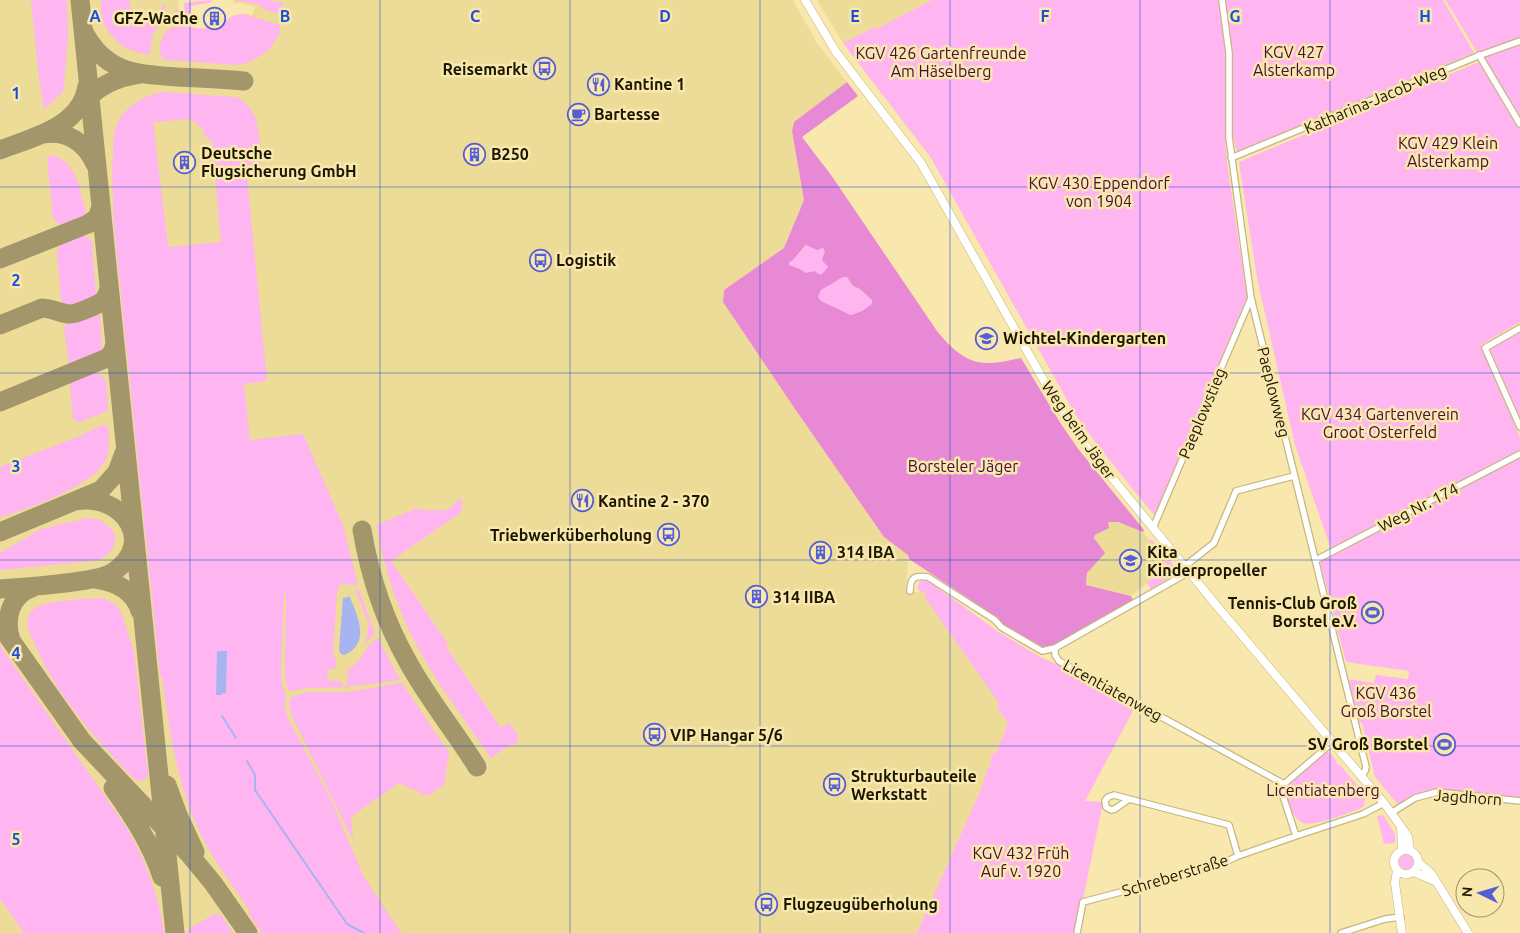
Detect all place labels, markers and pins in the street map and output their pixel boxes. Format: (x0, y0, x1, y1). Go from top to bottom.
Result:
building icon: GFZ-Wache (202, 6, 226, 30)
place label: GFZ-Wache (114, 9, 198, 27)
bus stop icon: Reisemarkt (532, 57, 556, 81)
place label: Reisemarkt (443, 60, 528, 78)
restaurant icon: Kantine 1 (586, 72, 610, 96)
place label: Kantine 1 (614, 75, 685, 93)
cafe icon: Bartesse (566, 102, 590, 126)
place label: Bartesse (594, 105, 660, 123)
building icon: B250 (463, 142, 487, 166)
place label: Deutsche Flugsicherung GmbH (201, 144, 357, 180)
place label: B250 (491, 145, 529, 163)
building icon: Deutsche Flugsicherung GmbH (173, 150, 197, 174)
bus stop icon: Logistik (528, 248, 552, 272)
place label: Logistik (556, 251, 616, 269)
school or university icon: Wichtel-Kindergarten (975, 326, 999, 350)
place label: Wichtel-Kindergarten (1003, 329, 1166, 347)
restaurant icon: Kantine 2 - 370 (570, 489, 594, 513)
place label: Kantine 2 - 370 (598, 492, 709, 510)
bus stop icon: Triebwerküberholung (656, 523, 680, 547)
place label: Triebwerküberholung (490, 526, 652, 544)
building icon: 314 IBA (809, 540, 833, 564)
place label: 314 IBA (837, 543, 895, 561)
place label: Kita Kinderpropeller (1147, 543, 1267, 579)
school or university icon: Kita Kinderpropeller (1119, 549, 1143, 573)
building icon: 314 IIBA (745, 585, 769, 609)
place label: 314 IIBA (773, 588, 836, 606)
place label: Tennis-Club Groß Borstel e.V. (1228, 594, 1357, 630)
sports icon: Tennis-Club Groß Borstel e.V. (1361, 600, 1385, 624)
bus stop icon: VIP Hangar 5/6 (642, 723, 666, 747)
place label: VIP Hangar 5/6 (670, 726, 783, 744)
sports icon: SV Groß Borstel (1432, 732, 1456, 756)
place label: SV Groß Borstel (1308, 735, 1428, 753)
place label: Strukturbauteile Werkstatt (851, 767, 977, 803)
bus stop icon: Strukturbauteile Werkstatt (823, 773, 847, 797)
bus stop icon: Flugzeugüberholung (755, 892, 779, 916)
place label: Flugzeugüberholung (783, 895, 938, 913)

